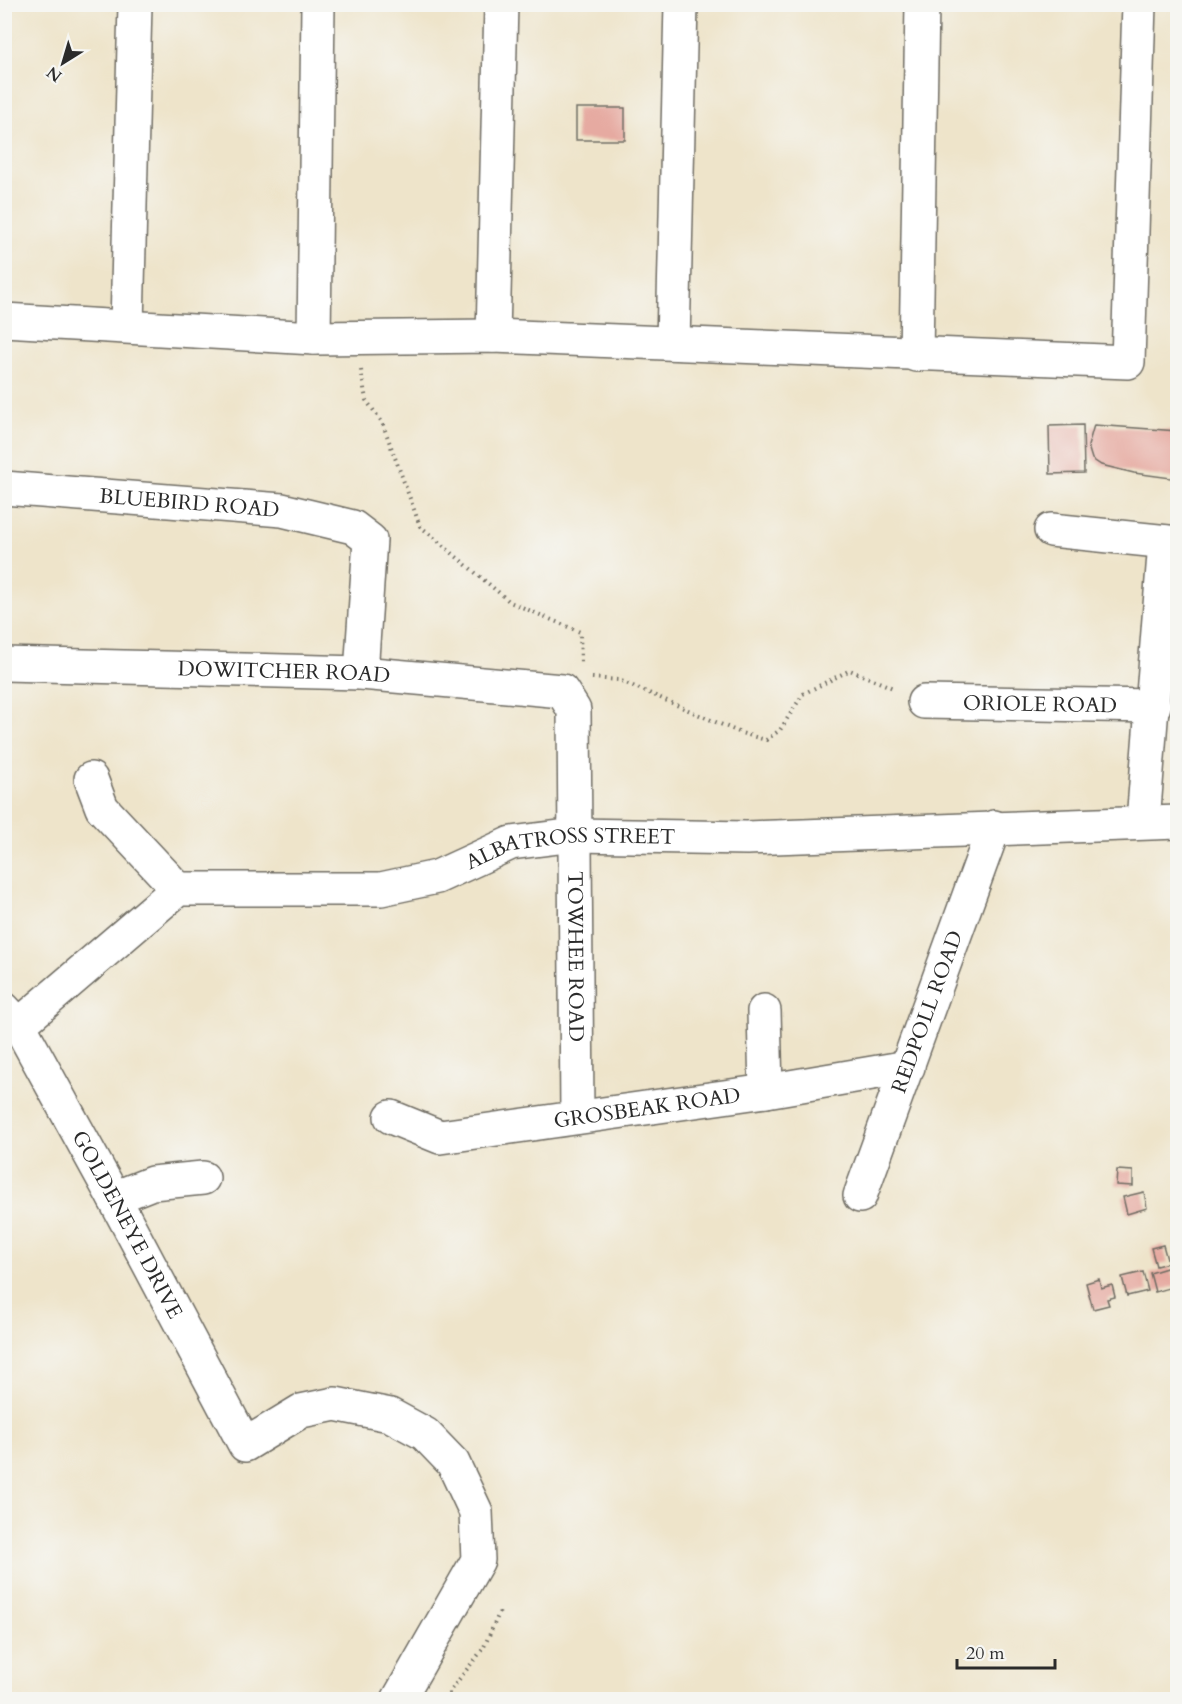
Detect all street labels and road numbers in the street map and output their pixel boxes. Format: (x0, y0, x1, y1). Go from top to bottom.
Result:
street label: BLUEBIRD ROAD (98, 481, 281, 524)
street label: DOWITCHER ROAD (177, 654, 391, 690)
street label: ORIOLE ROAD (963, 688, 1117, 720)
street label: ALBATROSS STREET (461, 820, 676, 877)
street label: TOWHEE ROAD (561, 871, 591, 1042)
street label: REDPOLL ROAD (884, 926, 970, 1097)
street label: GROSBEAK ROAD (552, 1080, 742, 1135)
street label: GOLDENEYE DRIVE (65, 1125, 190, 1324)

